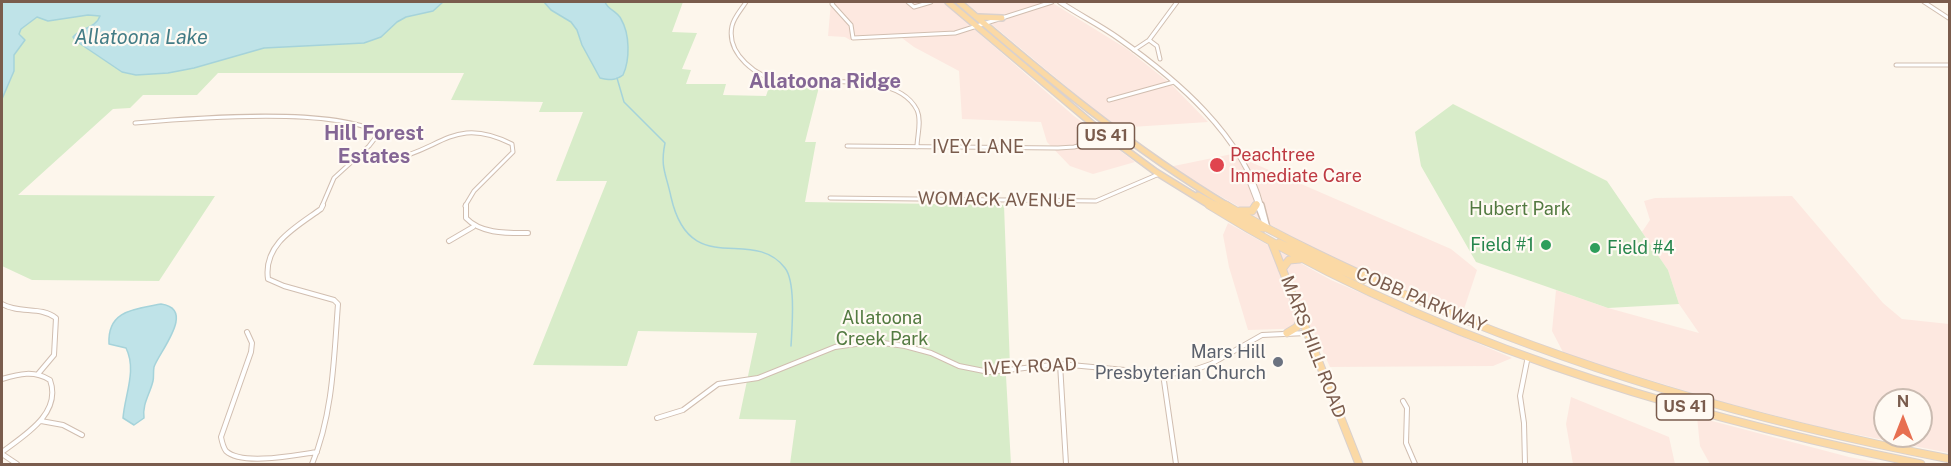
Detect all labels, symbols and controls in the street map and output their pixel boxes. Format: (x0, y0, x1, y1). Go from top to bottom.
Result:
water label: Allatoona Lake (74, 26, 208, 50)
district label: Allatoona Ridge (749, 70, 901, 94)
district label: Hill Forest Estates (324, 122, 424, 169)
road number: US 41 (1078, 123, 1134, 149)
street label: IVEY LANE (932, 136, 1024, 158)
place label: Peachtree Immediate Care (1230, 144, 1362, 186)
marker: Peachtree Immediate Care (1208, 156, 1226, 174)
street label: WOMACK AVENUE (918, 188, 1076, 212)
park label: Hubert Park (1469, 198, 1571, 220)
place label: Field #1 (1470, 234, 1534, 256)
place label: Field #4 (1607, 237, 1675, 259)
marker: Field #1 (1539, 238, 1553, 252)
marker: Field #4 (1588, 241, 1602, 255)
street label: COBB PARKWAY (1353, 263, 1489, 337)
street label: MARS HILL ROAD (1276, 273, 1350, 421)
park label: Allatoona Creek Park (836, 307, 928, 350)
place label: Mars Hill Presbyterian Church (1095, 341, 1266, 384)
street label: IVEY ROAD (983, 354, 1077, 380)
marker: Mars Hill Presbyterian Church (1271, 355, 1285, 369)
north arrow (1873, 388, 1933, 448)
text: N (1897, 392, 1909, 411)
road number: US 41 (1656, 394, 1714, 420)

